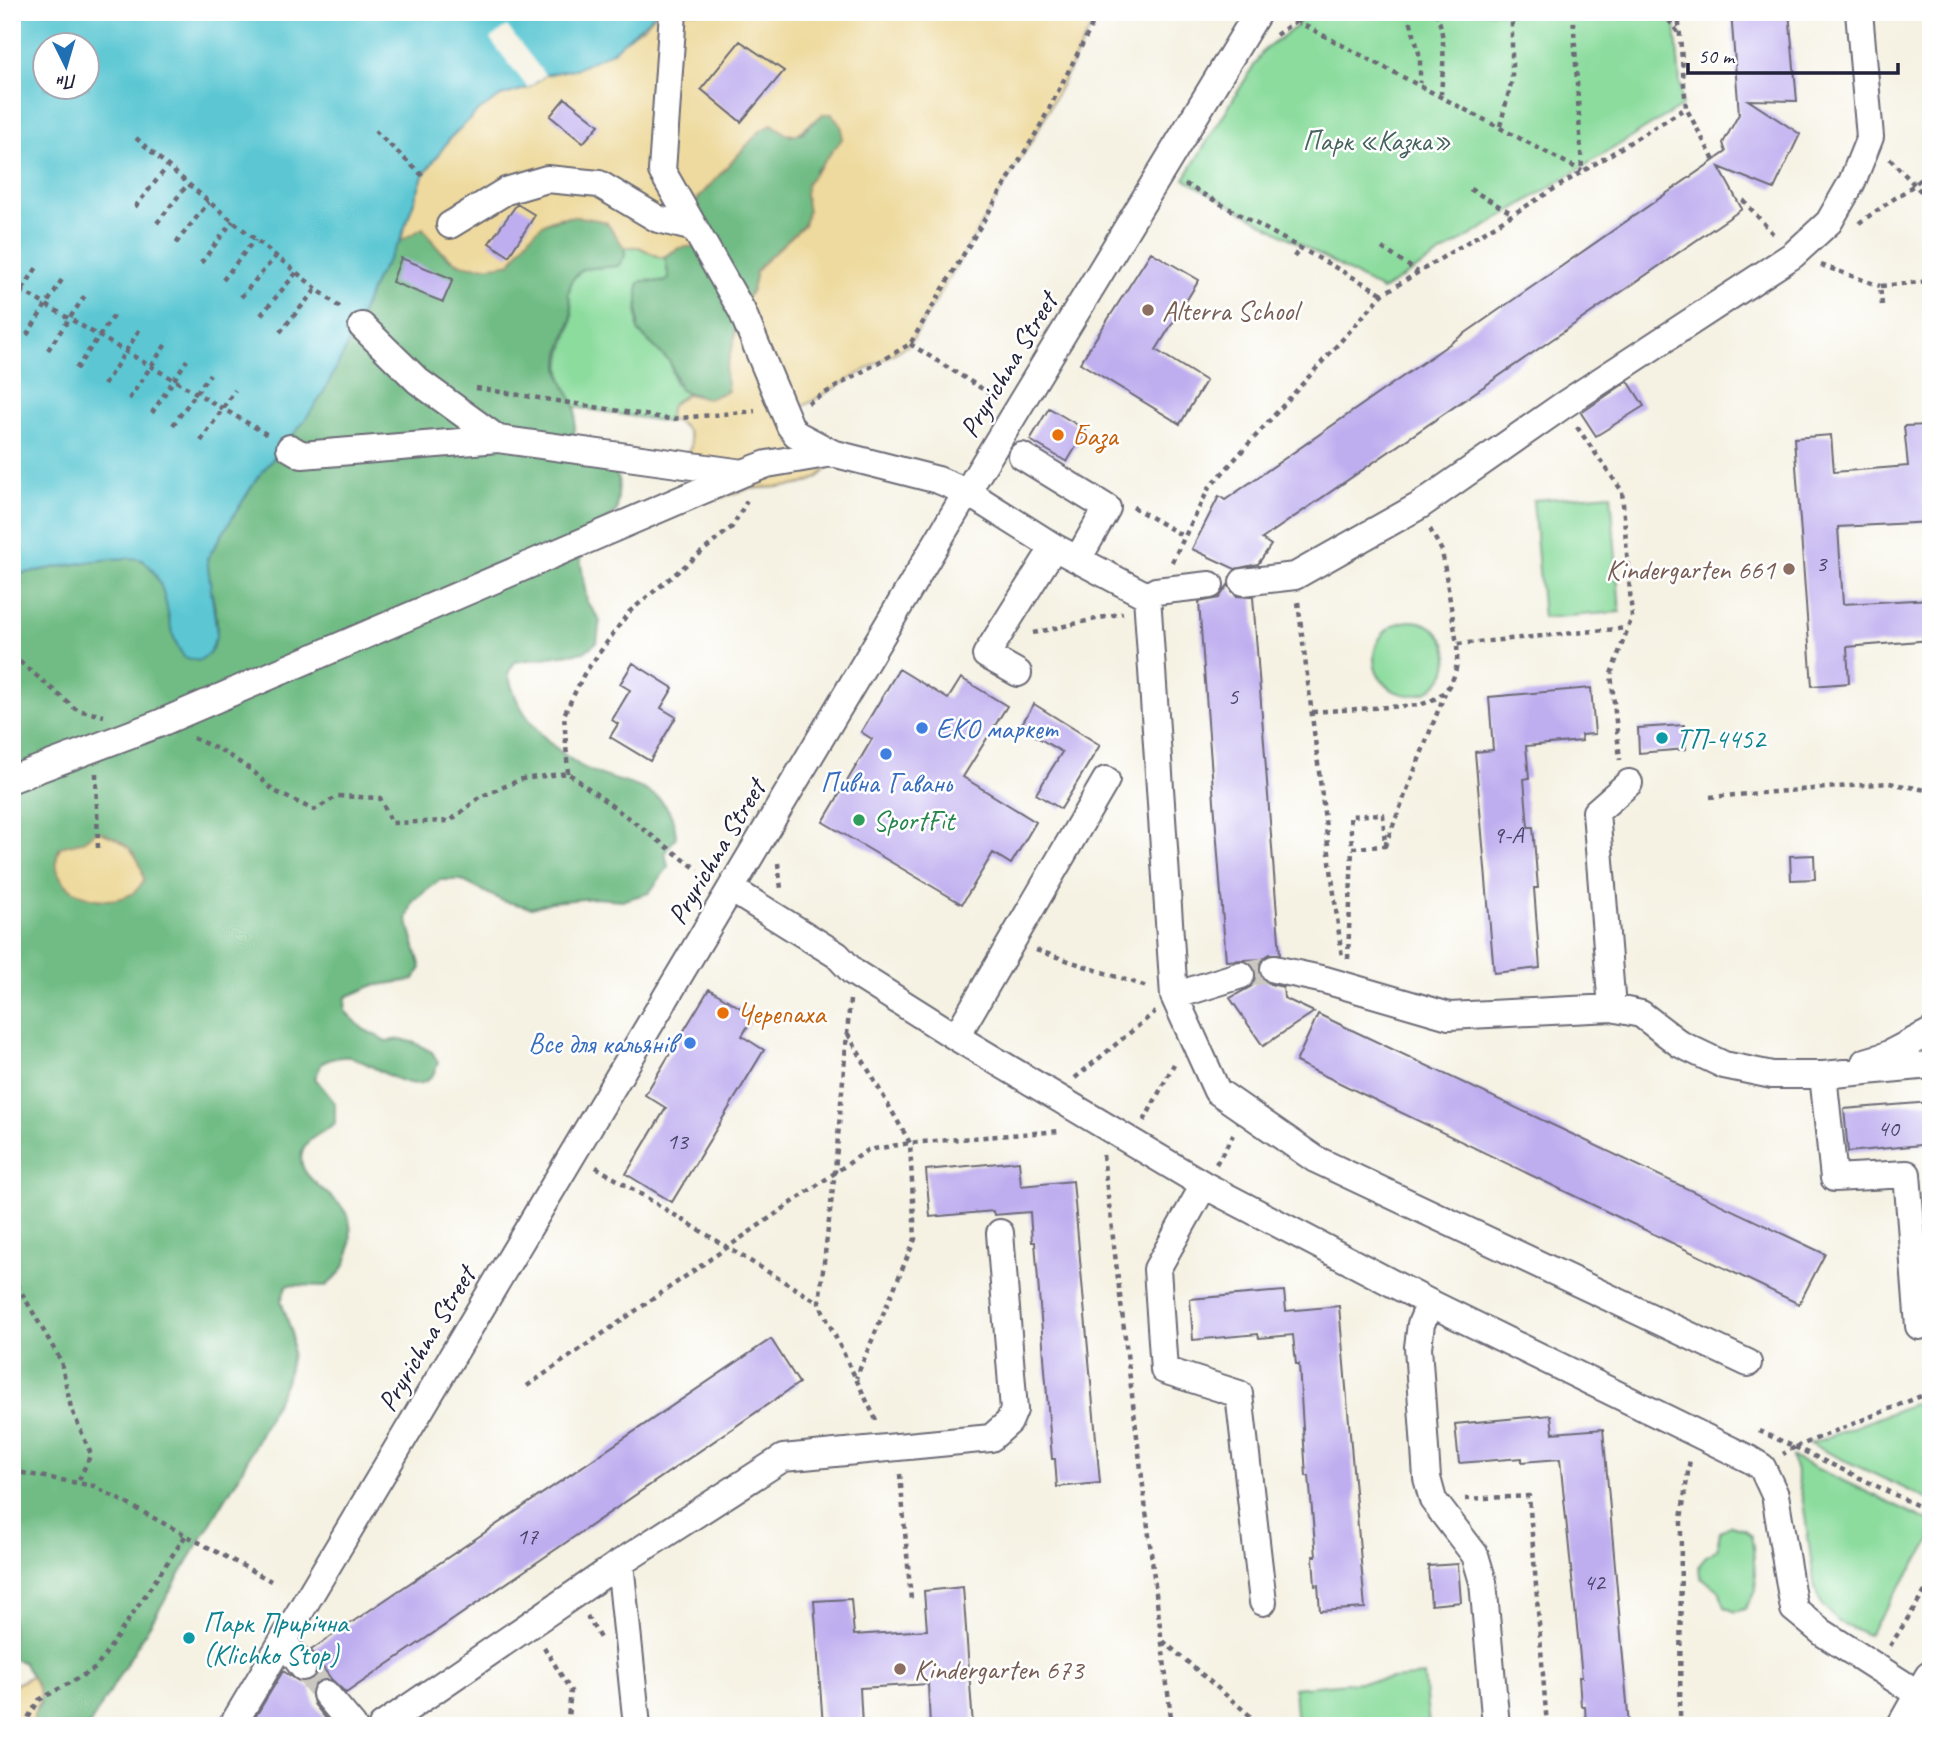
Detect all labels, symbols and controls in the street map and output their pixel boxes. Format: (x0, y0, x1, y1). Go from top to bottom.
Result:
north arrow (32, 32, 102, 102)
scale bar (1688, 32, 1898, 76)
text: 50 m (1698, 43, 1736, 69)
text: Пн (55, 69, 78, 95)
park label: Парк «Казка» (1303, 123, 1451, 159)
street label: Pryrichna Street (951, 283, 1067, 444)
place label: Alterra School (1162, 293, 1303, 328)
marker: Alterra School (1140, 302, 1156, 318)
place label: База (1072, 418, 1119, 454)
marker: База (1050, 427, 1066, 443)
house number: 3 (1816, 548, 1829, 578)
place label: Kindergarten 661 (1606, 552, 1776, 587)
marker: Kindergarten 661 (1781, 561, 1797, 577)
house number: 5 (1228, 681, 1240, 711)
place label: ЕКО маркет (936, 711, 1059, 746)
marker: ЕКО маркет (914, 720, 930, 736)
place label: ТП-4452 (1676, 721, 1768, 756)
marker: ТП-4452 (1654, 730, 1670, 746)
marker: Пивна Гавань (878, 746, 894, 762)
place label: Пивна Гавань (821, 765, 954, 800)
street label: Pryrichna Street (659, 770, 775, 931)
place label: SportFit (873, 803, 957, 838)
marker: SportFit (851, 812, 867, 828)
house number: 9-А (1493, 820, 1524, 850)
place label: Черепаха (737, 996, 827, 1031)
marker: Черепаха (715, 1005, 731, 1021)
place label: Все для кальянів (528, 1026, 683, 1061)
marker: Все для кальянів (682, 1035, 698, 1051)
house number: 40 (1877, 1113, 1901, 1143)
house number: 13 (666, 1126, 690, 1156)
street label: Pryrichna Street (369, 1257, 485, 1418)
house number: 17 (516, 1521, 539, 1551)
house number: 42 (1583, 1567, 1607, 1597)
place label: Парк Прирічна (Klichko Stop) (203, 1605, 350, 1672)
marker: Парк Прирічна (Klichko Stop) (181, 1630, 197, 1646)
place label: Kindergarten 673 (914, 1652, 1086, 1687)
marker: Kindergarten 673 (892, 1661, 908, 1677)

